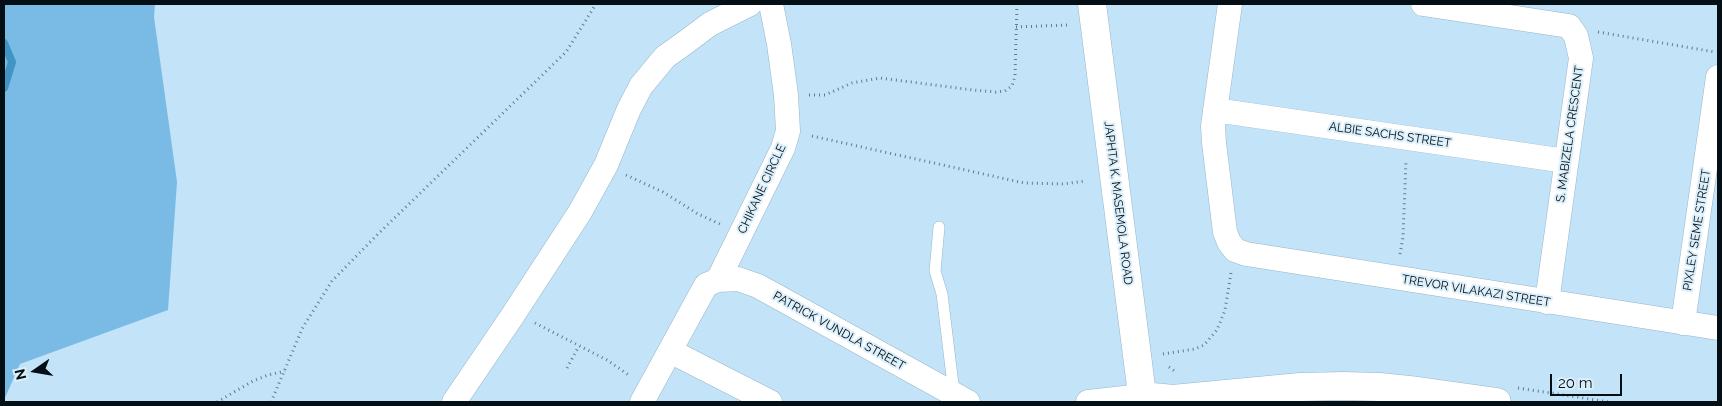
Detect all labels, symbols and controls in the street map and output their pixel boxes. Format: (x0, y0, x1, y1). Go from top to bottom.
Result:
street label: S. MABIZELA CRESCENT (1553, 65, 1587, 203)
street label: ALBIE SACHS STREET (1328, 119, 1452, 151)
street label: JAPHTA K. MASEMOLA ROAD (1101, 120, 1135, 286)
street label: CHIKANE CIRCLE (735, 142, 789, 236)
street label: PIXLEY SEME STREET (1680, 168, 1714, 292)
street label: TREVOR VILAKAZI STREET (1401, 272, 1551, 310)
street label: PATRICK VUNDLA STREET (770, 289, 908, 373)
north arrow (10, 346, 60, 396)
scale bar (1552, 364, 1624, 396)
text: N (11, 367, 29, 381)
text: 20 m (1558, 374, 1593, 392)

